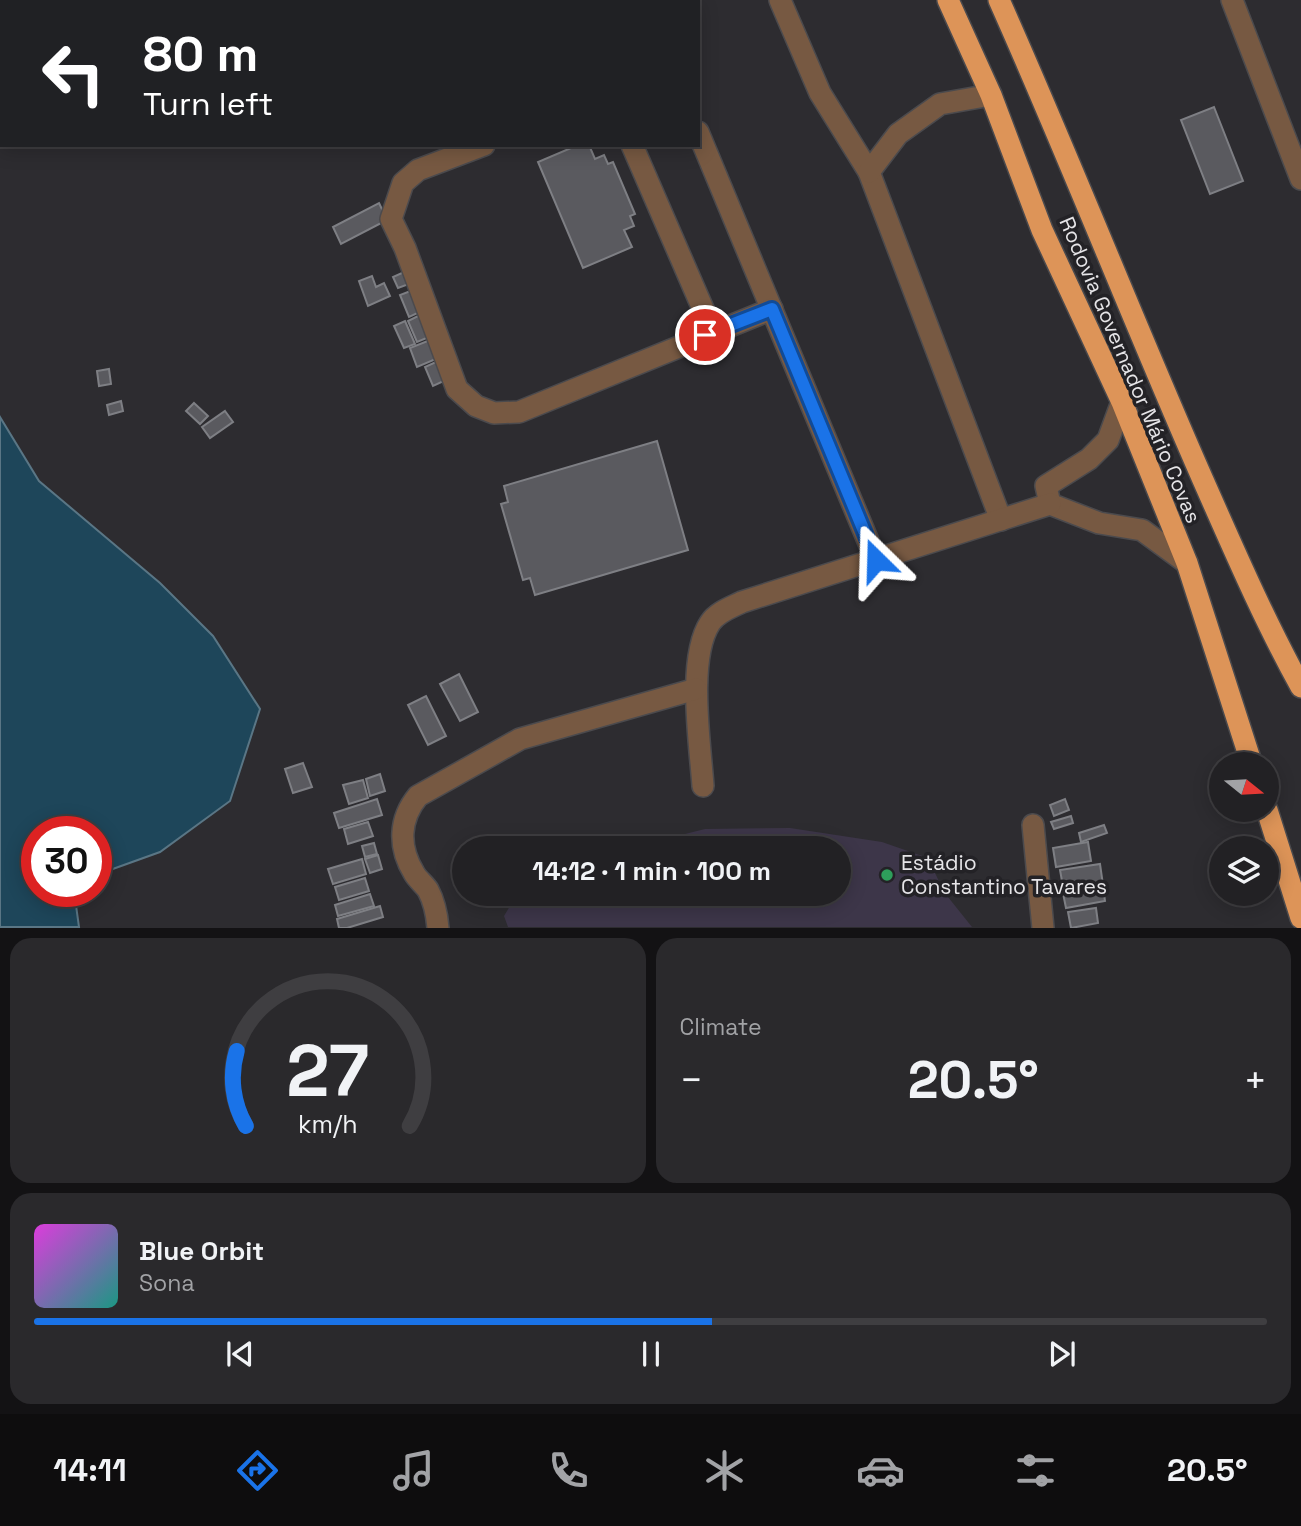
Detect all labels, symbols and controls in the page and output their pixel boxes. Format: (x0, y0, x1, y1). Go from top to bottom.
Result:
text: 80 m (143, 23, 258, 85)
icon: left (28, 28, 119, 119)
text: Turn left (143, 84, 273, 124)
street label: Rodovia Governador Mário Covas (1054, 213, 1207, 527)
pin (675, 305, 735, 365)
icon: arrive (686, 316, 724, 354)
position arrow (839, 523, 913, 597)
north arrow (1209, 752, 1279, 822)
map controls (1209, 752, 1279, 906)
speed limit sign: 30 (21, 816, 112, 907)
button: layers (1209, 836, 1279, 906)
place label: Estádio Constantino Tavares (901, 849, 1107, 900)
text: 14:12 · 1 min · 100 m (532, 854, 771, 888)
marker: Estádio Constantino Tavares (879, 867, 895, 883)
text: Climate (680, 1012, 762, 1042)
text: 27 (286, 1025, 369, 1118)
text: 20.5° (908, 1047, 1039, 1113)
text: − (680, 1056, 703, 1104)
text: + (1243, 1056, 1267, 1104)
text: km/h (298, 1108, 358, 1140)
text: Blue Orbit (139, 1234, 264, 1268)
text: Sona (139, 1268, 195, 1298)
icon: previous (221, 1335, 259, 1373)
icon: pause (632, 1335, 670, 1373)
icon: next (1043, 1335, 1081, 1373)
icon: directions (233, 1446, 282, 1495)
icon: music (389, 1446, 438, 1495)
icon: phone (544, 1446, 593, 1495)
icon: climate (700, 1446, 749, 1495)
icon: car (856, 1446, 905, 1495)
icon: filters (1011, 1446, 1060, 1495)
text: 14:11 (53, 1450, 127, 1490)
text: 20.5° (1167, 1450, 1248, 1490)

